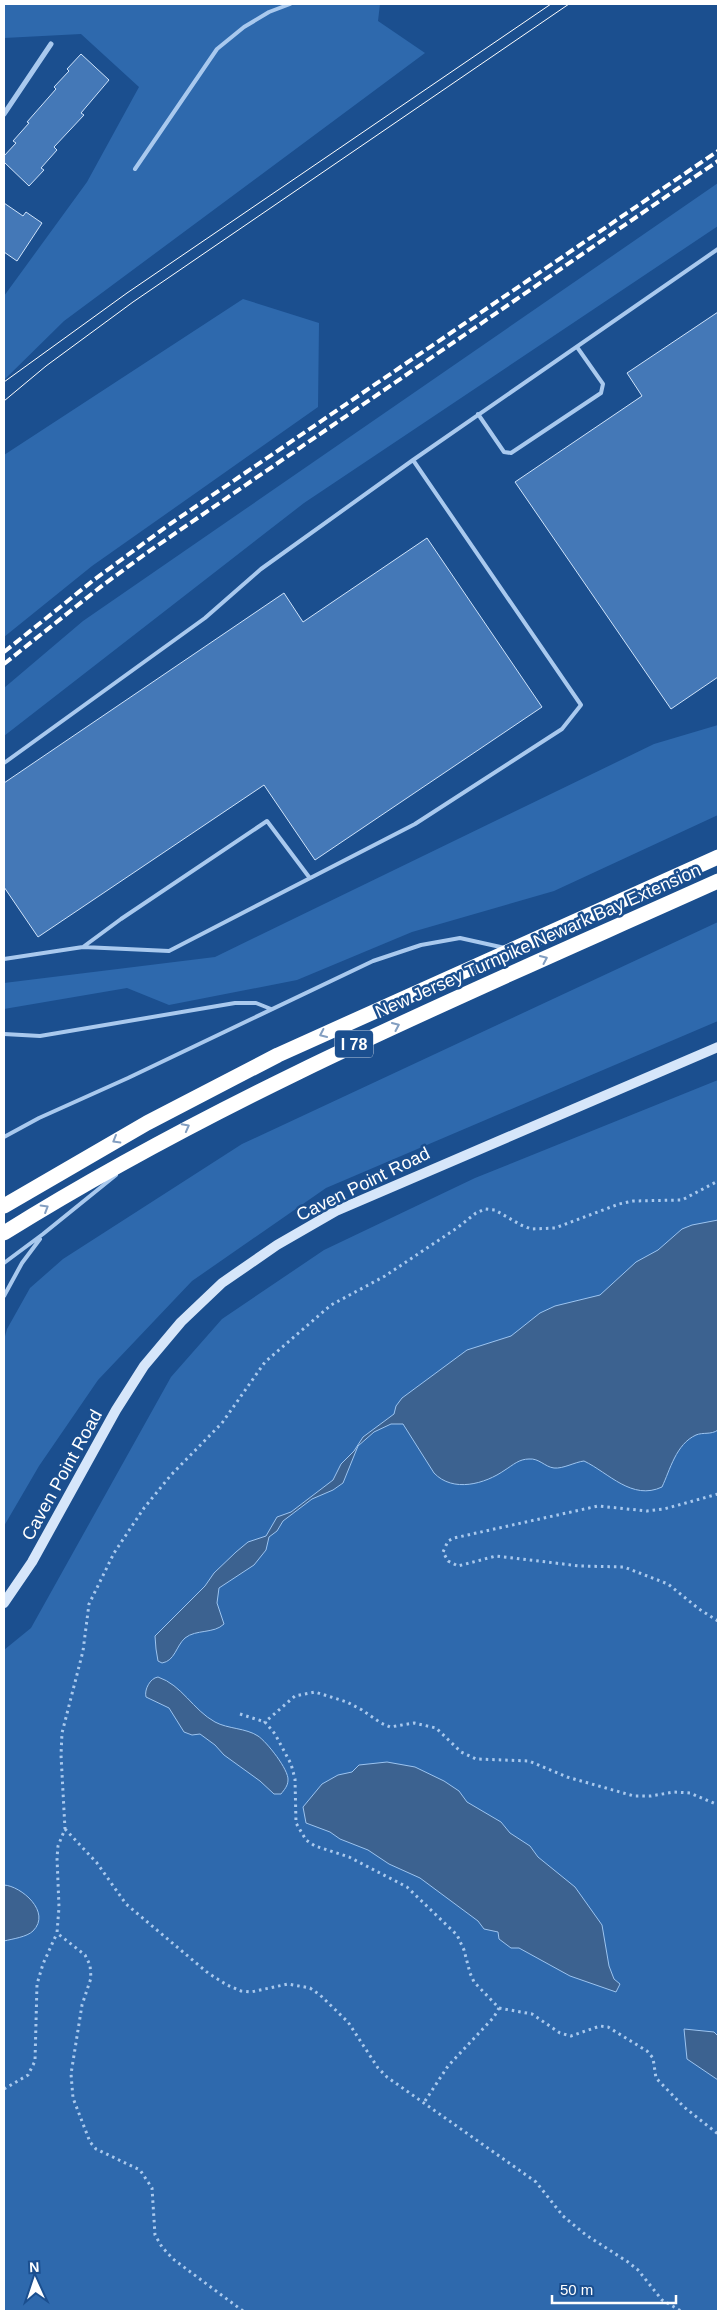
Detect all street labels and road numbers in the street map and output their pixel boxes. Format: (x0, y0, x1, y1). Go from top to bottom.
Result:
street label: New Jersey Turnpike Newark Bay Extension (372, 860, 704, 1022)
road number: I 78 (335, 1030, 373, 1058)
street label: Caven Point Road (293, 1143, 433, 1225)
street label: Caven Point Road (18, 1406, 106, 1544)

